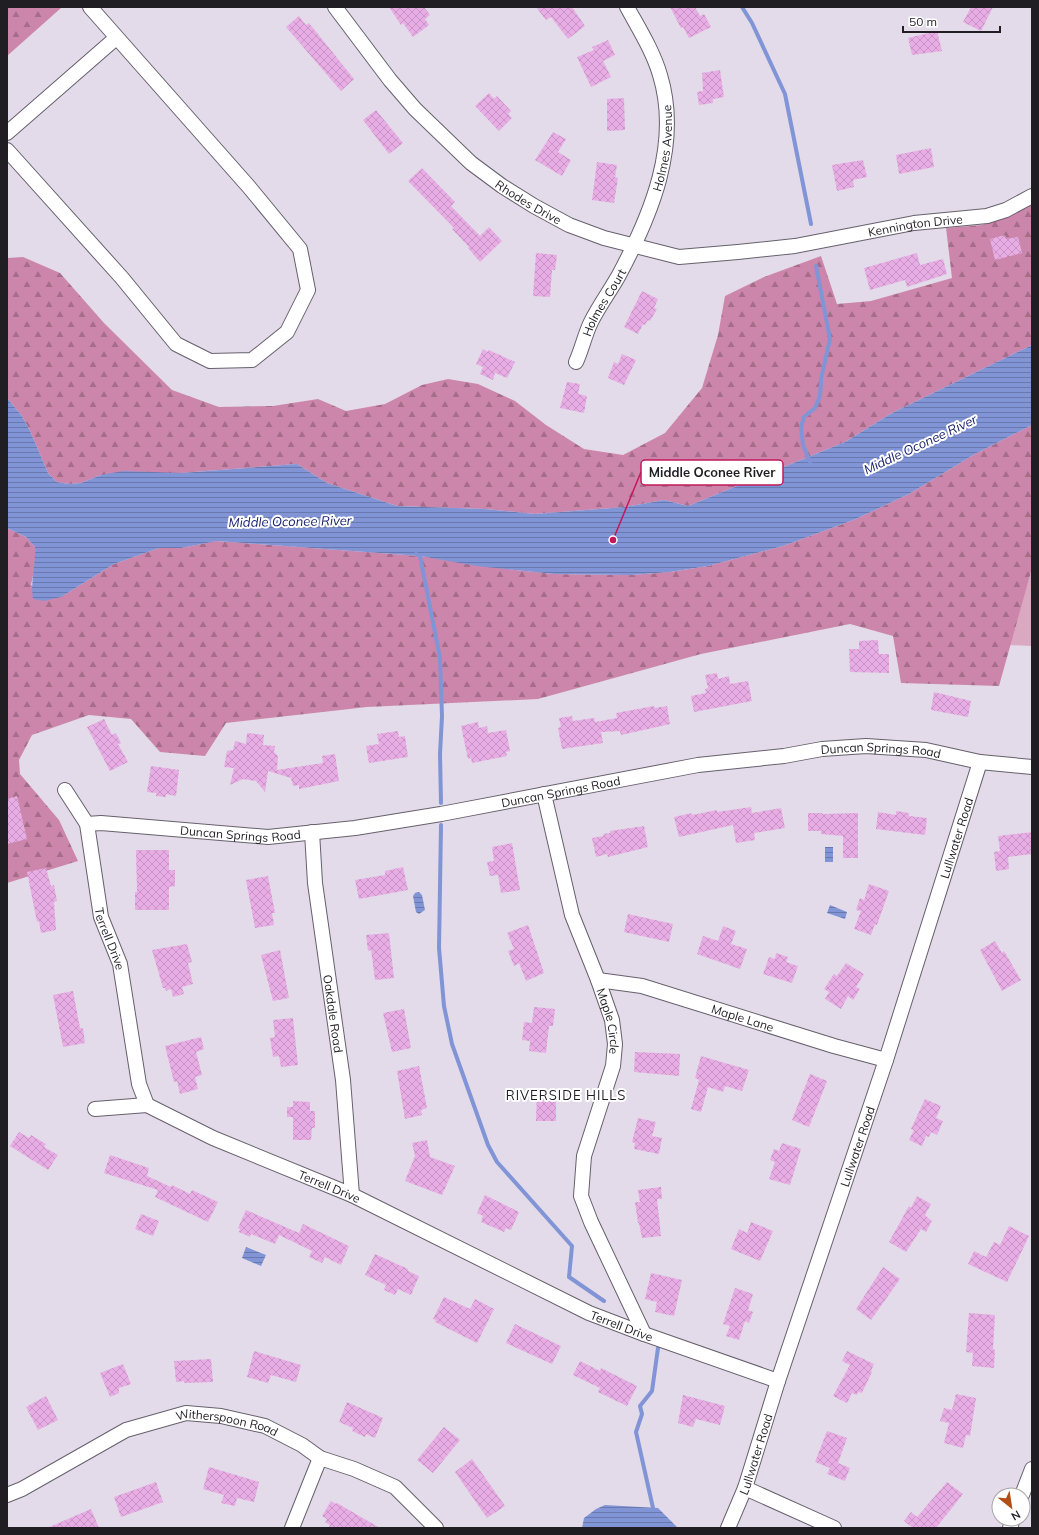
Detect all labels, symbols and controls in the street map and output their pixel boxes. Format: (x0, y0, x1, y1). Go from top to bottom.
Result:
scale bar (903, 8, 1000, 34)
text: 50 m (909, 14, 937, 29)
street label: Holmes Avenue (649, 104, 675, 193)
street label: Rhodes Drive (493, 176, 564, 227)
street label: Kennington Drive (867, 211, 963, 239)
street label: Holmes Court (578, 266, 629, 338)
water label: Middle Oconee River (861, 410, 980, 477)
callout: Middle Oconee River (641, 460, 783, 485)
text: Middle Oconee River (649, 464, 776, 480)
water label: Middle Oconee River (228, 512, 353, 530)
street label: Duncan Springs Road (820, 738, 943, 761)
street label: Duncan Springs Road (500, 772, 621, 810)
street label: Lullwater Road (936, 795, 976, 880)
street label: Duncan Springs Road (180, 822, 301, 845)
street label: Terrell Drive (92, 906, 128, 971)
street label: Oakdale Road (321, 973, 347, 1054)
street label: Maple Circle (594, 986, 623, 1055)
street label: Maple Lane (710, 1001, 776, 1034)
district label: RIVERSIDE HILLS (506, 1087, 626, 1103)
street label: Lullwater Road (836, 1104, 877, 1189)
street label: Terrell Drive (296, 1166, 363, 1206)
street label: Terrell Drive (588, 1307, 655, 1344)
street label: Witherspoon Road (174, 1405, 281, 1439)
street label: Lullwater Road (736, 1412, 775, 1497)
north arrow (991, 1487, 1031, 1527)
text: N (1009, 1508, 1023, 1524)

